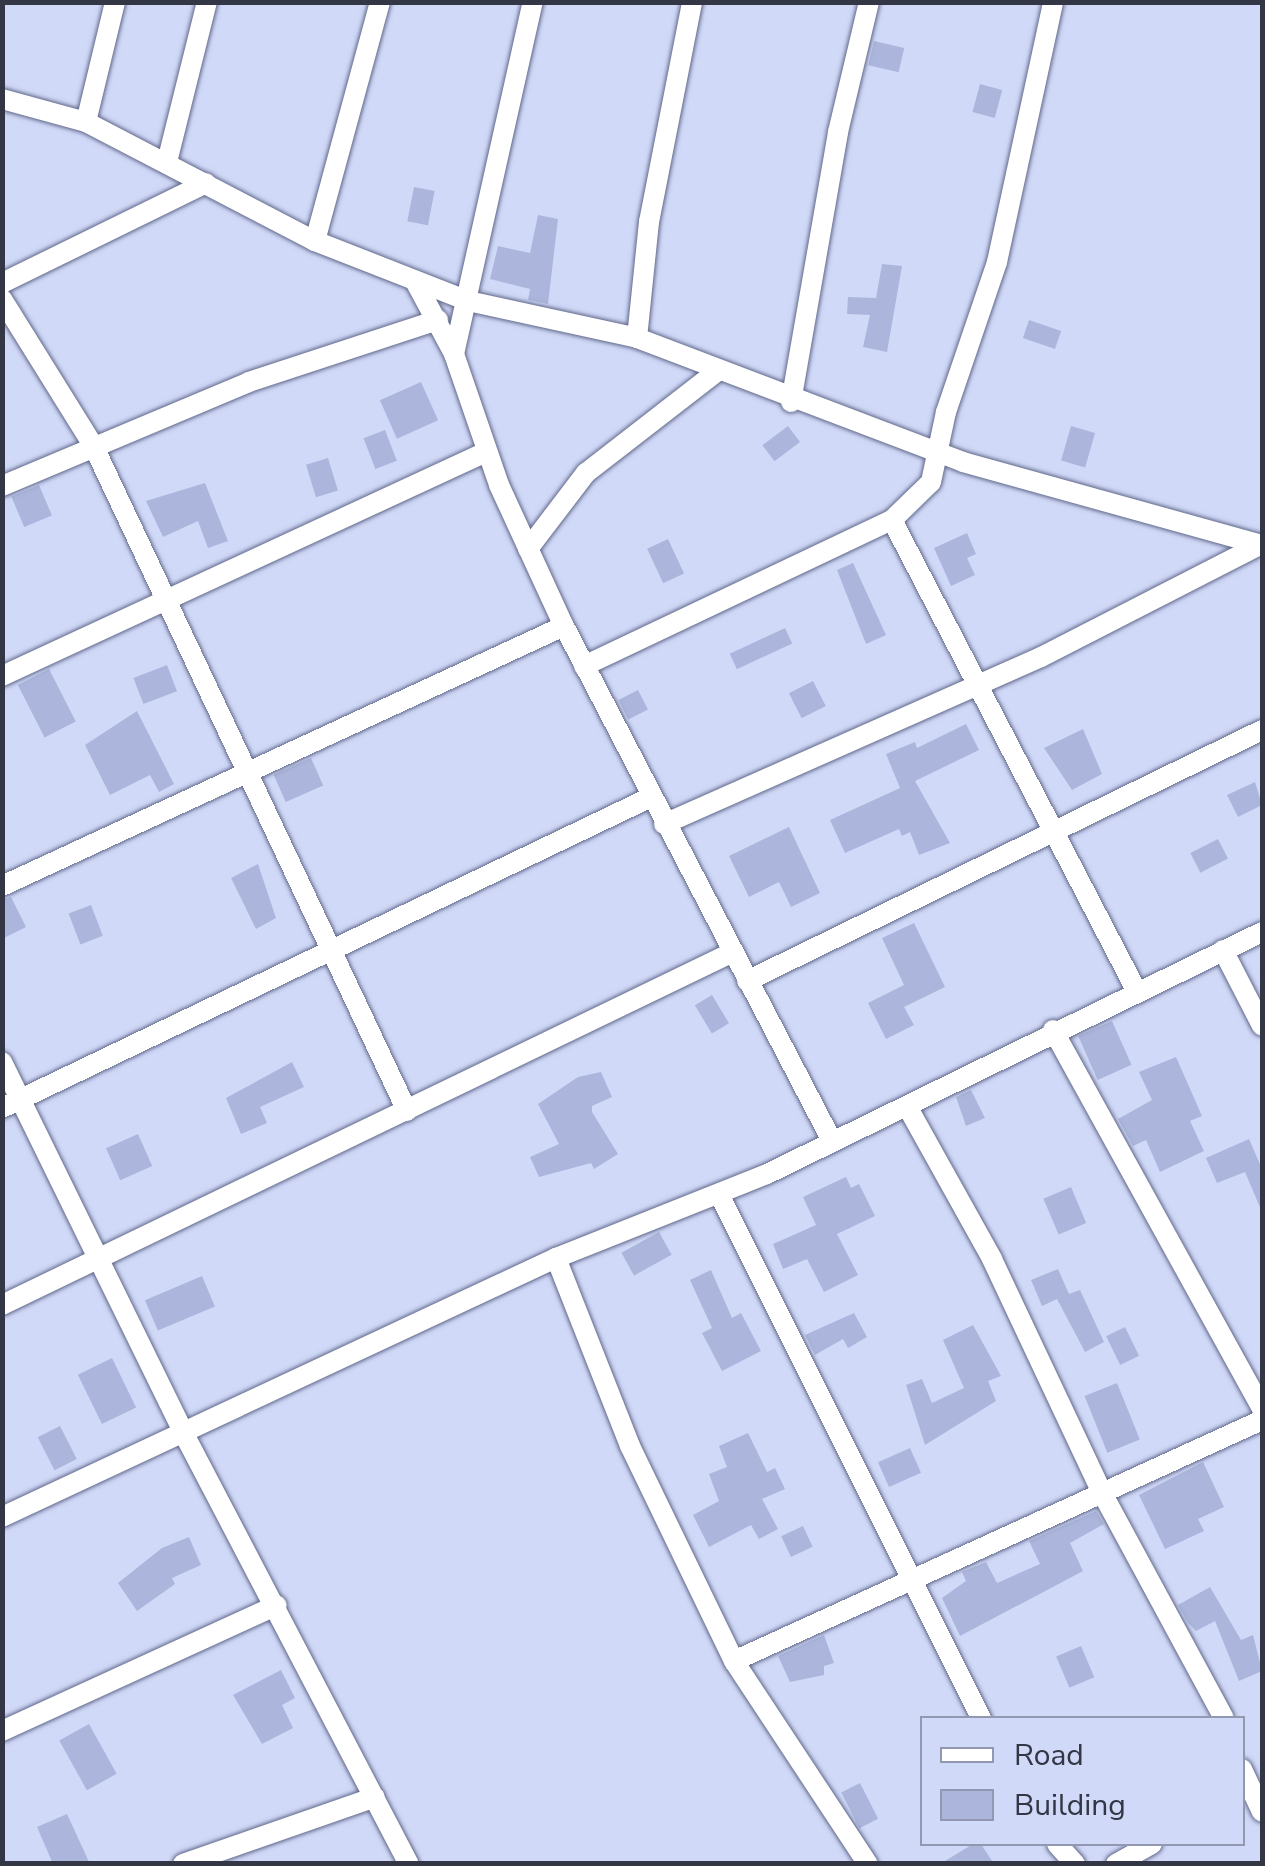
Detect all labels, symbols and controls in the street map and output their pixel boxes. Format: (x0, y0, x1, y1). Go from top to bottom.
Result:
legend (920, 1716, 1245, 1846)
text: Road (1014, 1735, 1084, 1776)
text: Building (1014, 1785, 1126, 1826)

